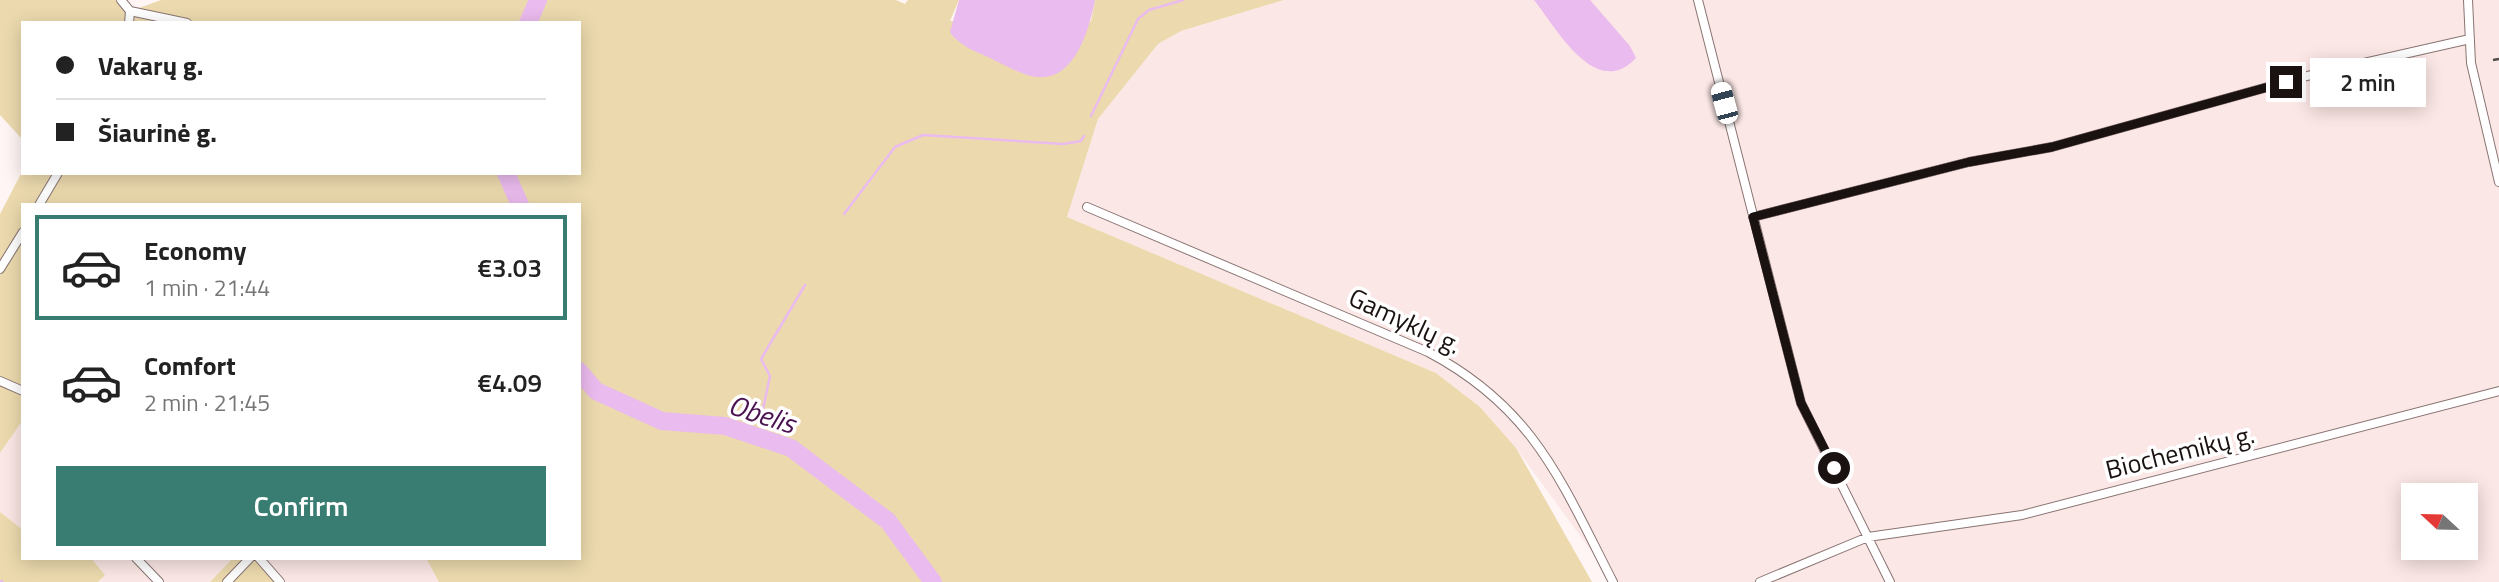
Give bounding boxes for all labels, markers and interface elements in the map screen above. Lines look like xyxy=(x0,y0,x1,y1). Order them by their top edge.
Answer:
text: Vakarų g. xyxy=(98,46,203,85)
callout: 2 min xyxy=(2310,57,2426,106)
text: 2 min xyxy=(2340,65,2396,100)
route end xyxy=(2270,66,2302,98)
car xyxy=(1709,80,1740,126)
text: Šiaurinė g. xyxy=(98,113,217,152)
text: Economy xyxy=(144,231,246,270)
icon: car xyxy=(60,236,123,299)
text: €3.03 xyxy=(478,248,542,287)
text: 1 min · 21:44 xyxy=(144,270,270,305)
street label: Gamyklų g. xyxy=(1343,277,1468,364)
text: Comfort xyxy=(144,346,236,385)
icon: car xyxy=(60,351,123,414)
text: €4.09 xyxy=(478,363,542,402)
water label: Obelis xyxy=(723,383,803,445)
text: 2 min · 21:45 xyxy=(144,385,270,420)
street label: Biochemikų g. xyxy=(2101,414,2258,489)
route start xyxy=(1818,452,1850,484)
button: Confirm xyxy=(56,466,546,546)
north arrow xyxy=(2401,483,2478,560)
map controls xyxy=(2401,483,2478,560)

